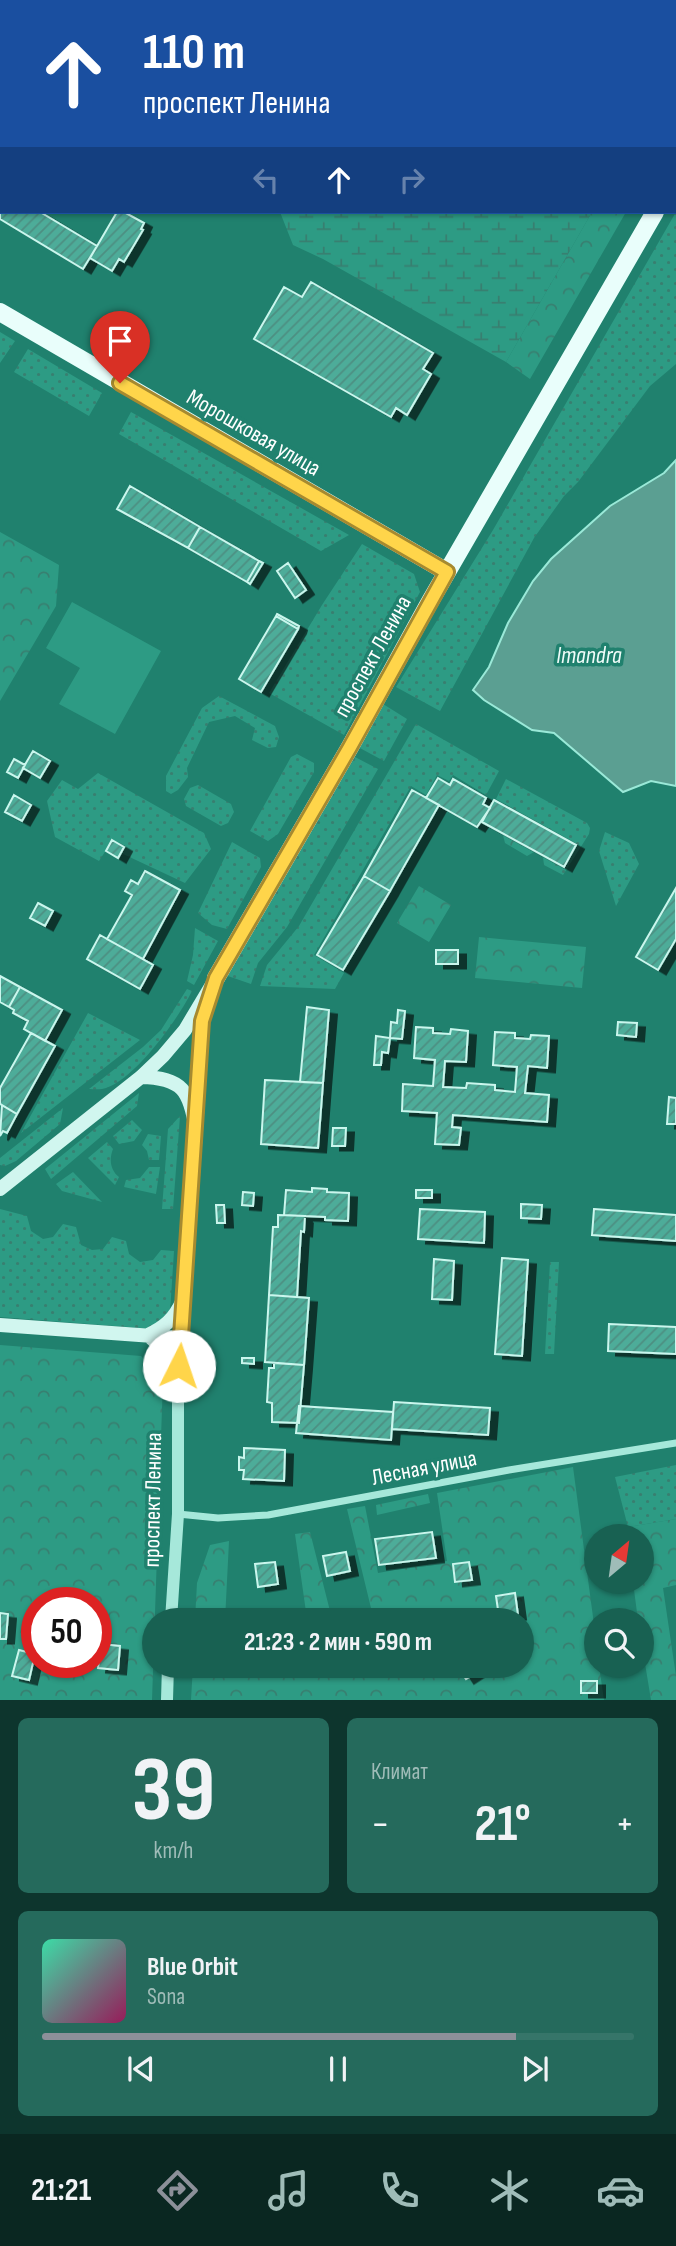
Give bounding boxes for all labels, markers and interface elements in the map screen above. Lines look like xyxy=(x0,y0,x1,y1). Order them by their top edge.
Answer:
text: 110 m xyxy=(143,24,245,83)
icon: ahead xyxy=(28,28,119,119)
text: проспект Ленина xyxy=(143,84,331,123)
icon: left xyxy=(247,161,285,199)
icon: ahead xyxy=(320,161,358,199)
icon: right xyxy=(393,161,431,199)
pin xyxy=(90,311,150,383)
icon: arrive xyxy=(101,322,139,360)
street label: Морошковая улица xyxy=(182,383,325,483)
street label: проспект Ленина xyxy=(328,591,418,722)
water label: Imandra xyxy=(556,641,622,670)
position arrow xyxy=(142,1329,216,1403)
street label: проспект Ленина xyxy=(138,1432,168,1568)
street label: Лесная улица xyxy=(369,1444,479,1492)
north arrow xyxy=(584,1524,654,1594)
map controls xyxy=(584,1524,654,1678)
speed limit sign: 50 xyxy=(21,1587,112,1678)
button: search xyxy=(584,1608,654,1678)
text: 21:23 · 2 мин · 590 m xyxy=(244,1627,432,1658)
text: 39 xyxy=(132,1737,215,1846)
text: Климат xyxy=(371,1758,428,1786)
text: 21° xyxy=(474,1793,531,1856)
text: − xyxy=(371,1802,390,1847)
text: + xyxy=(615,1802,634,1847)
text: km/h xyxy=(154,1837,193,1865)
text: Blue Orbit xyxy=(147,1952,238,1983)
text: Sona xyxy=(147,1983,185,2011)
icon: previous xyxy=(122,2050,160,2088)
icon: pause xyxy=(319,2050,357,2088)
icon: next xyxy=(516,2050,554,2088)
icon: directions xyxy=(153,2166,202,2215)
icon: music xyxy=(264,2166,313,2215)
icon: phone xyxy=(375,2166,424,2215)
icon: climate xyxy=(485,2166,534,2215)
icon: car xyxy=(596,2166,645,2215)
text: 21:21 xyxy=(31,2171,91,2210)

